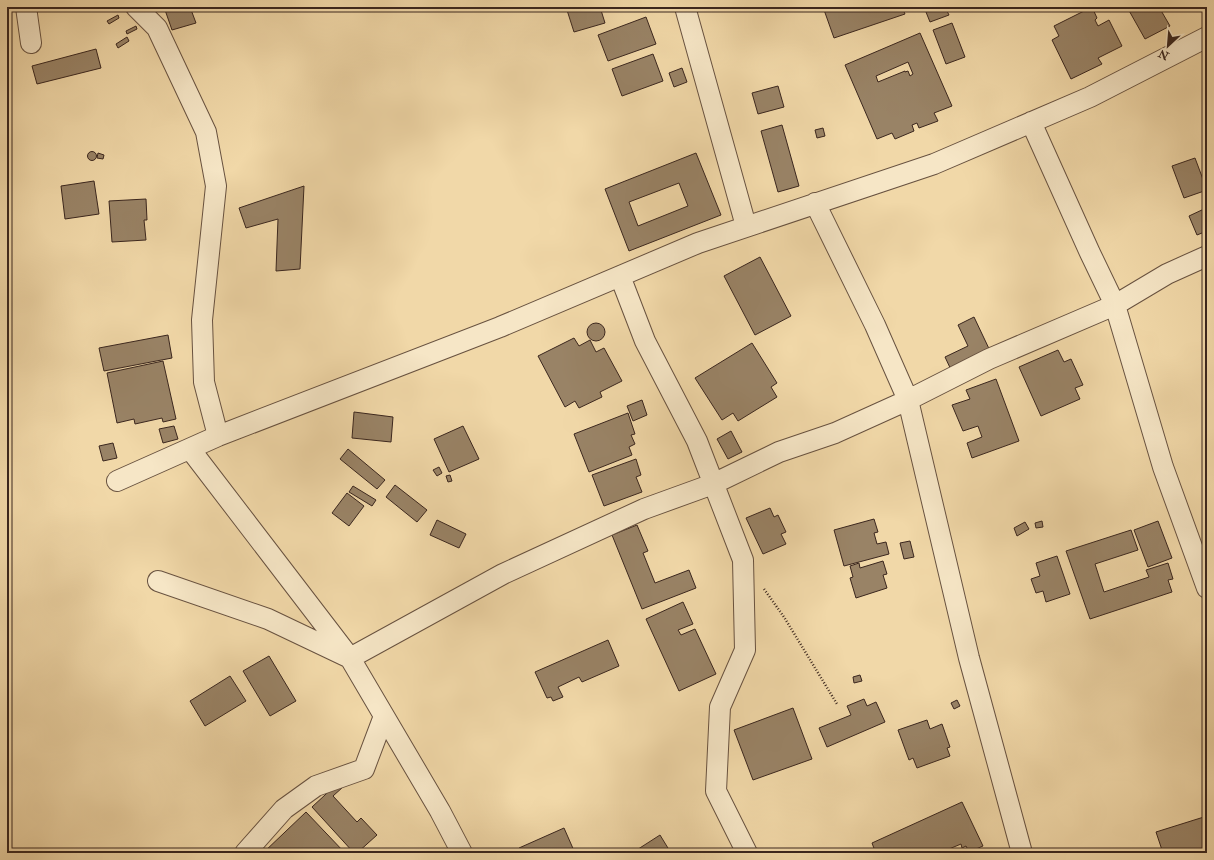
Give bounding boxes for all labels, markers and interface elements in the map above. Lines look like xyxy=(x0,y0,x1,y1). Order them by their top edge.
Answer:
north arrow xyxy=(1148,26,1188,66)
text: N xyxy=(1156,46,1172,63)

